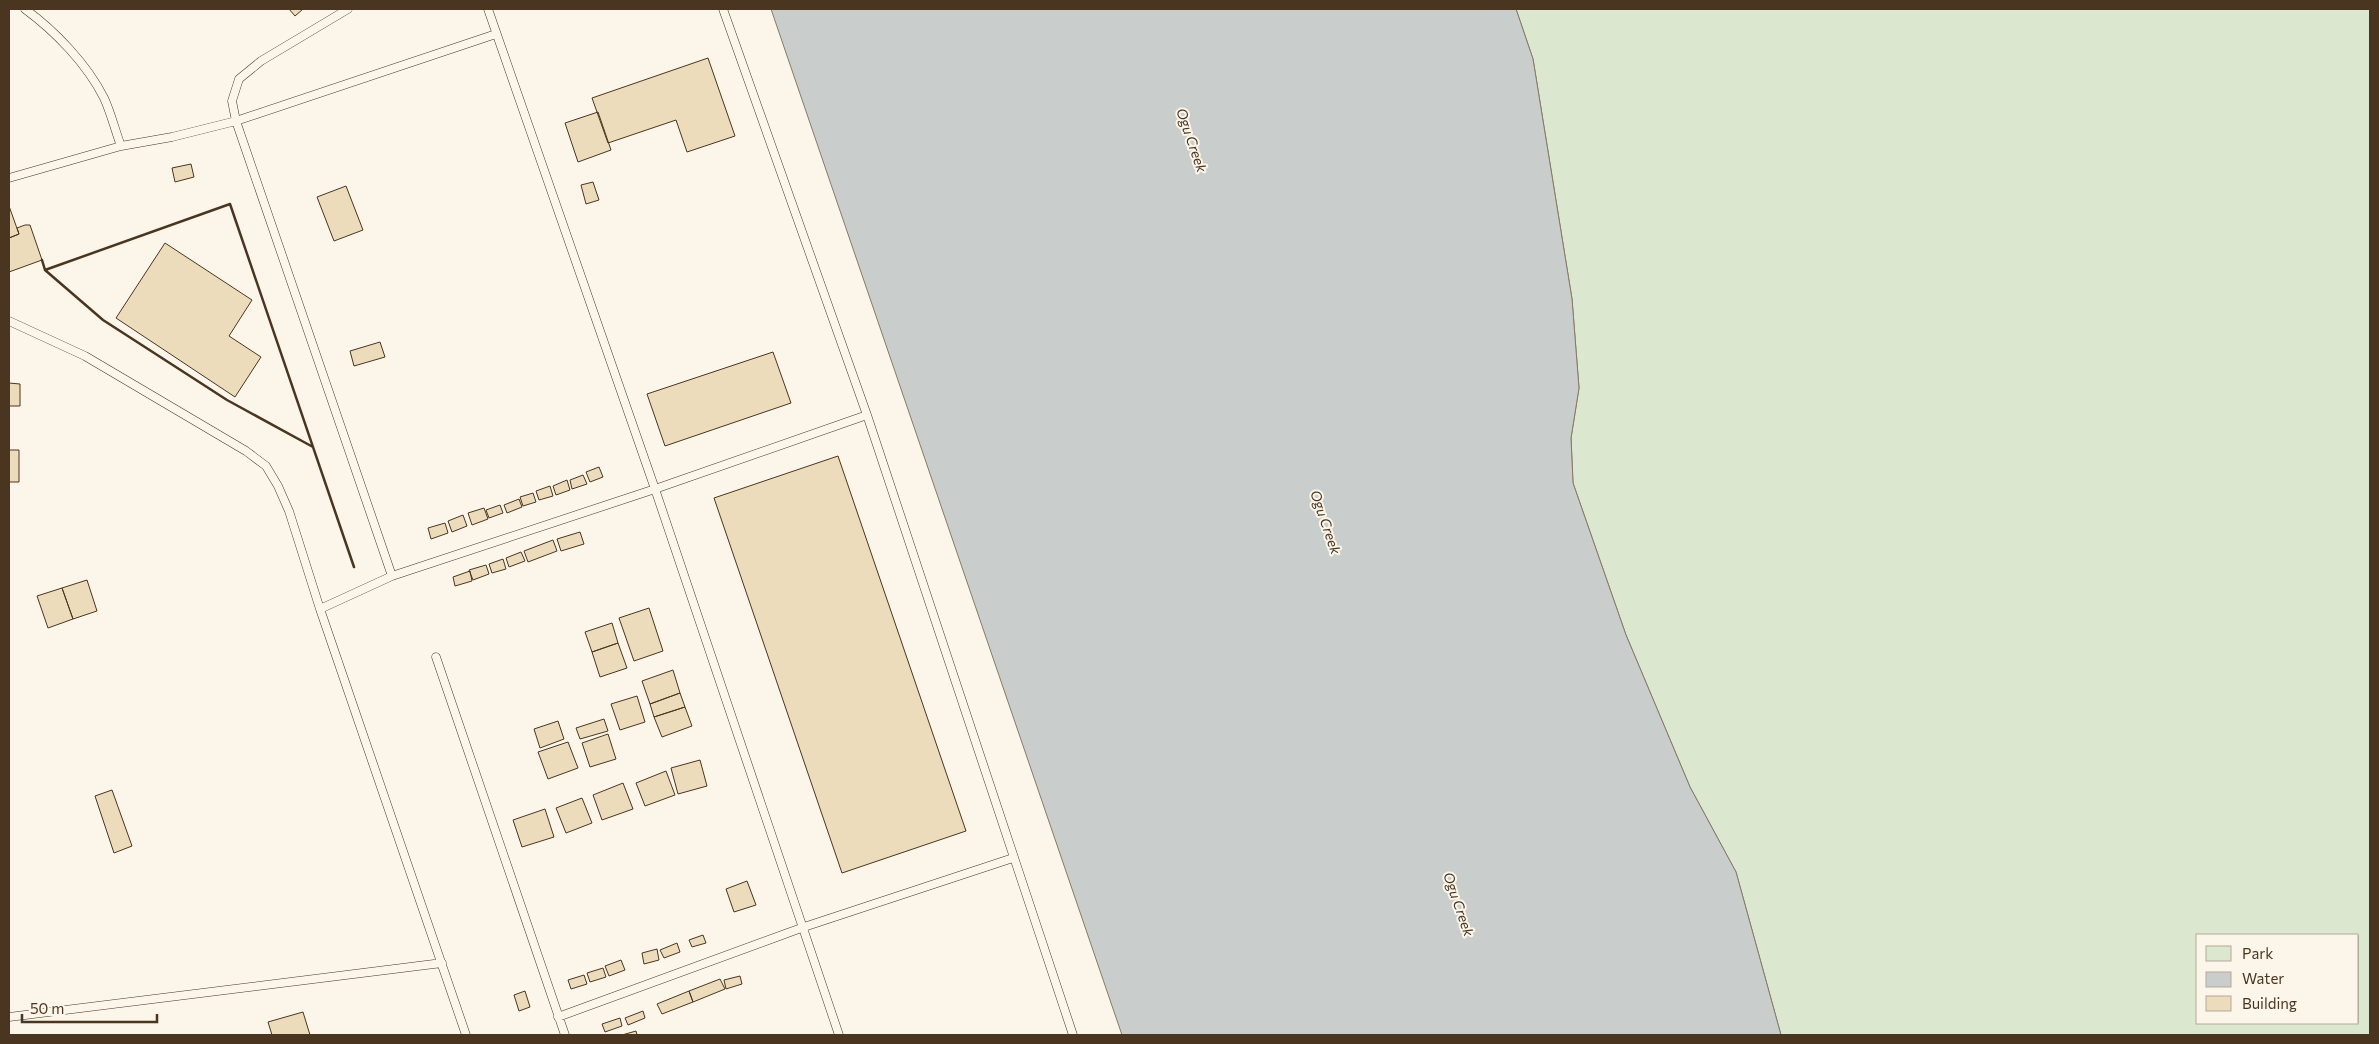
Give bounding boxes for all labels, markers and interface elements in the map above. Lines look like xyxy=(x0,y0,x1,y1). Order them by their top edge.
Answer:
water label: Ogu Creek xyxy=(1173,106,1211,175)
water label: Ogu Creek xyxy=(1307,488,1345,557)
water label: Ogu Creek xyxy=(1440,870,1478,939)
legend xyxy=(2196,934,2359,1024)
text: Park xyxy=(2242,944,2273,962)
text: Water xyxy=(2242,969,2284,987)
scale bar xyxy=(22,992,158,1024)
text: Building xyxy=(2242,994,2297,1012)
text: 50 m xyxy=(30,999,64,1017)

